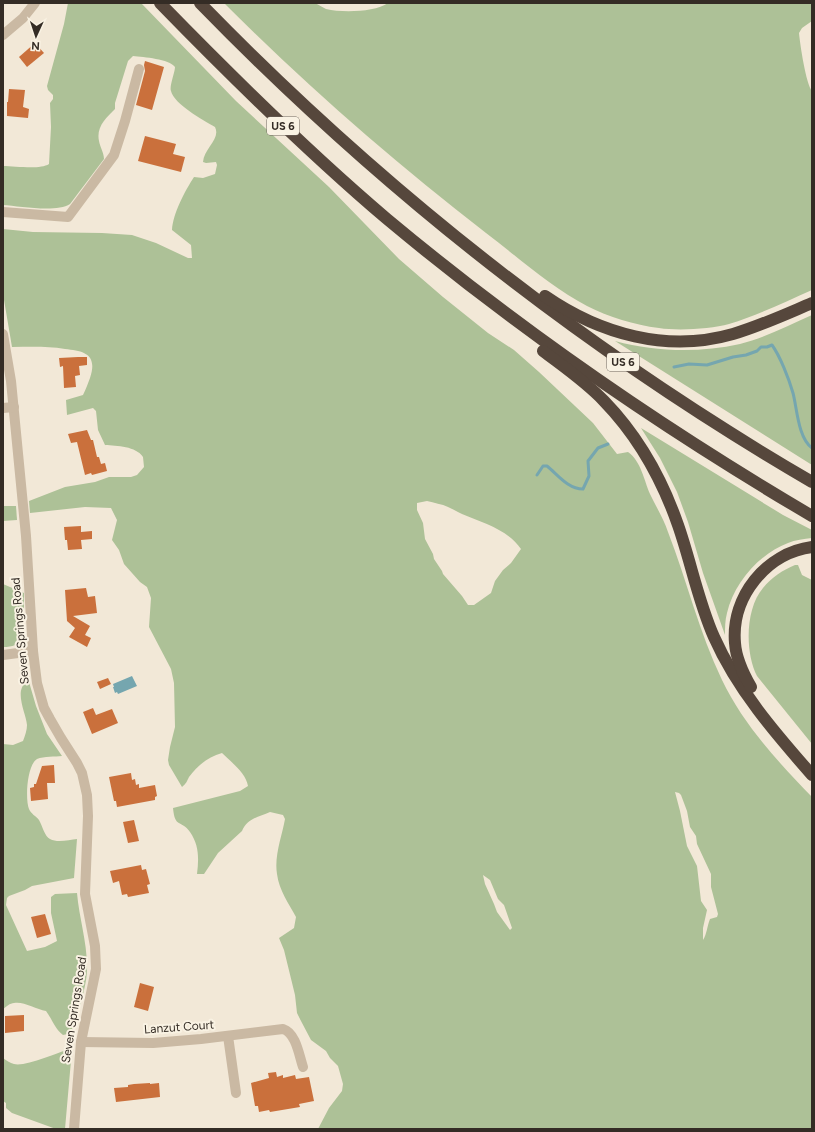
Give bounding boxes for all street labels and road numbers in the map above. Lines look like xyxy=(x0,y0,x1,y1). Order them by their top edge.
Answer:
road number: US 6 xyxy=(267,117,299,135)
road number: US 6 xyxy=(607,353,639,371)
street label: Seven Springs Road xyxy=(8,577,32,685)
street label: Seven Springs Road xyxy=(59,956,89,1064)
street label: Lanzut Court xyxy=(144,1018,215,1036)

